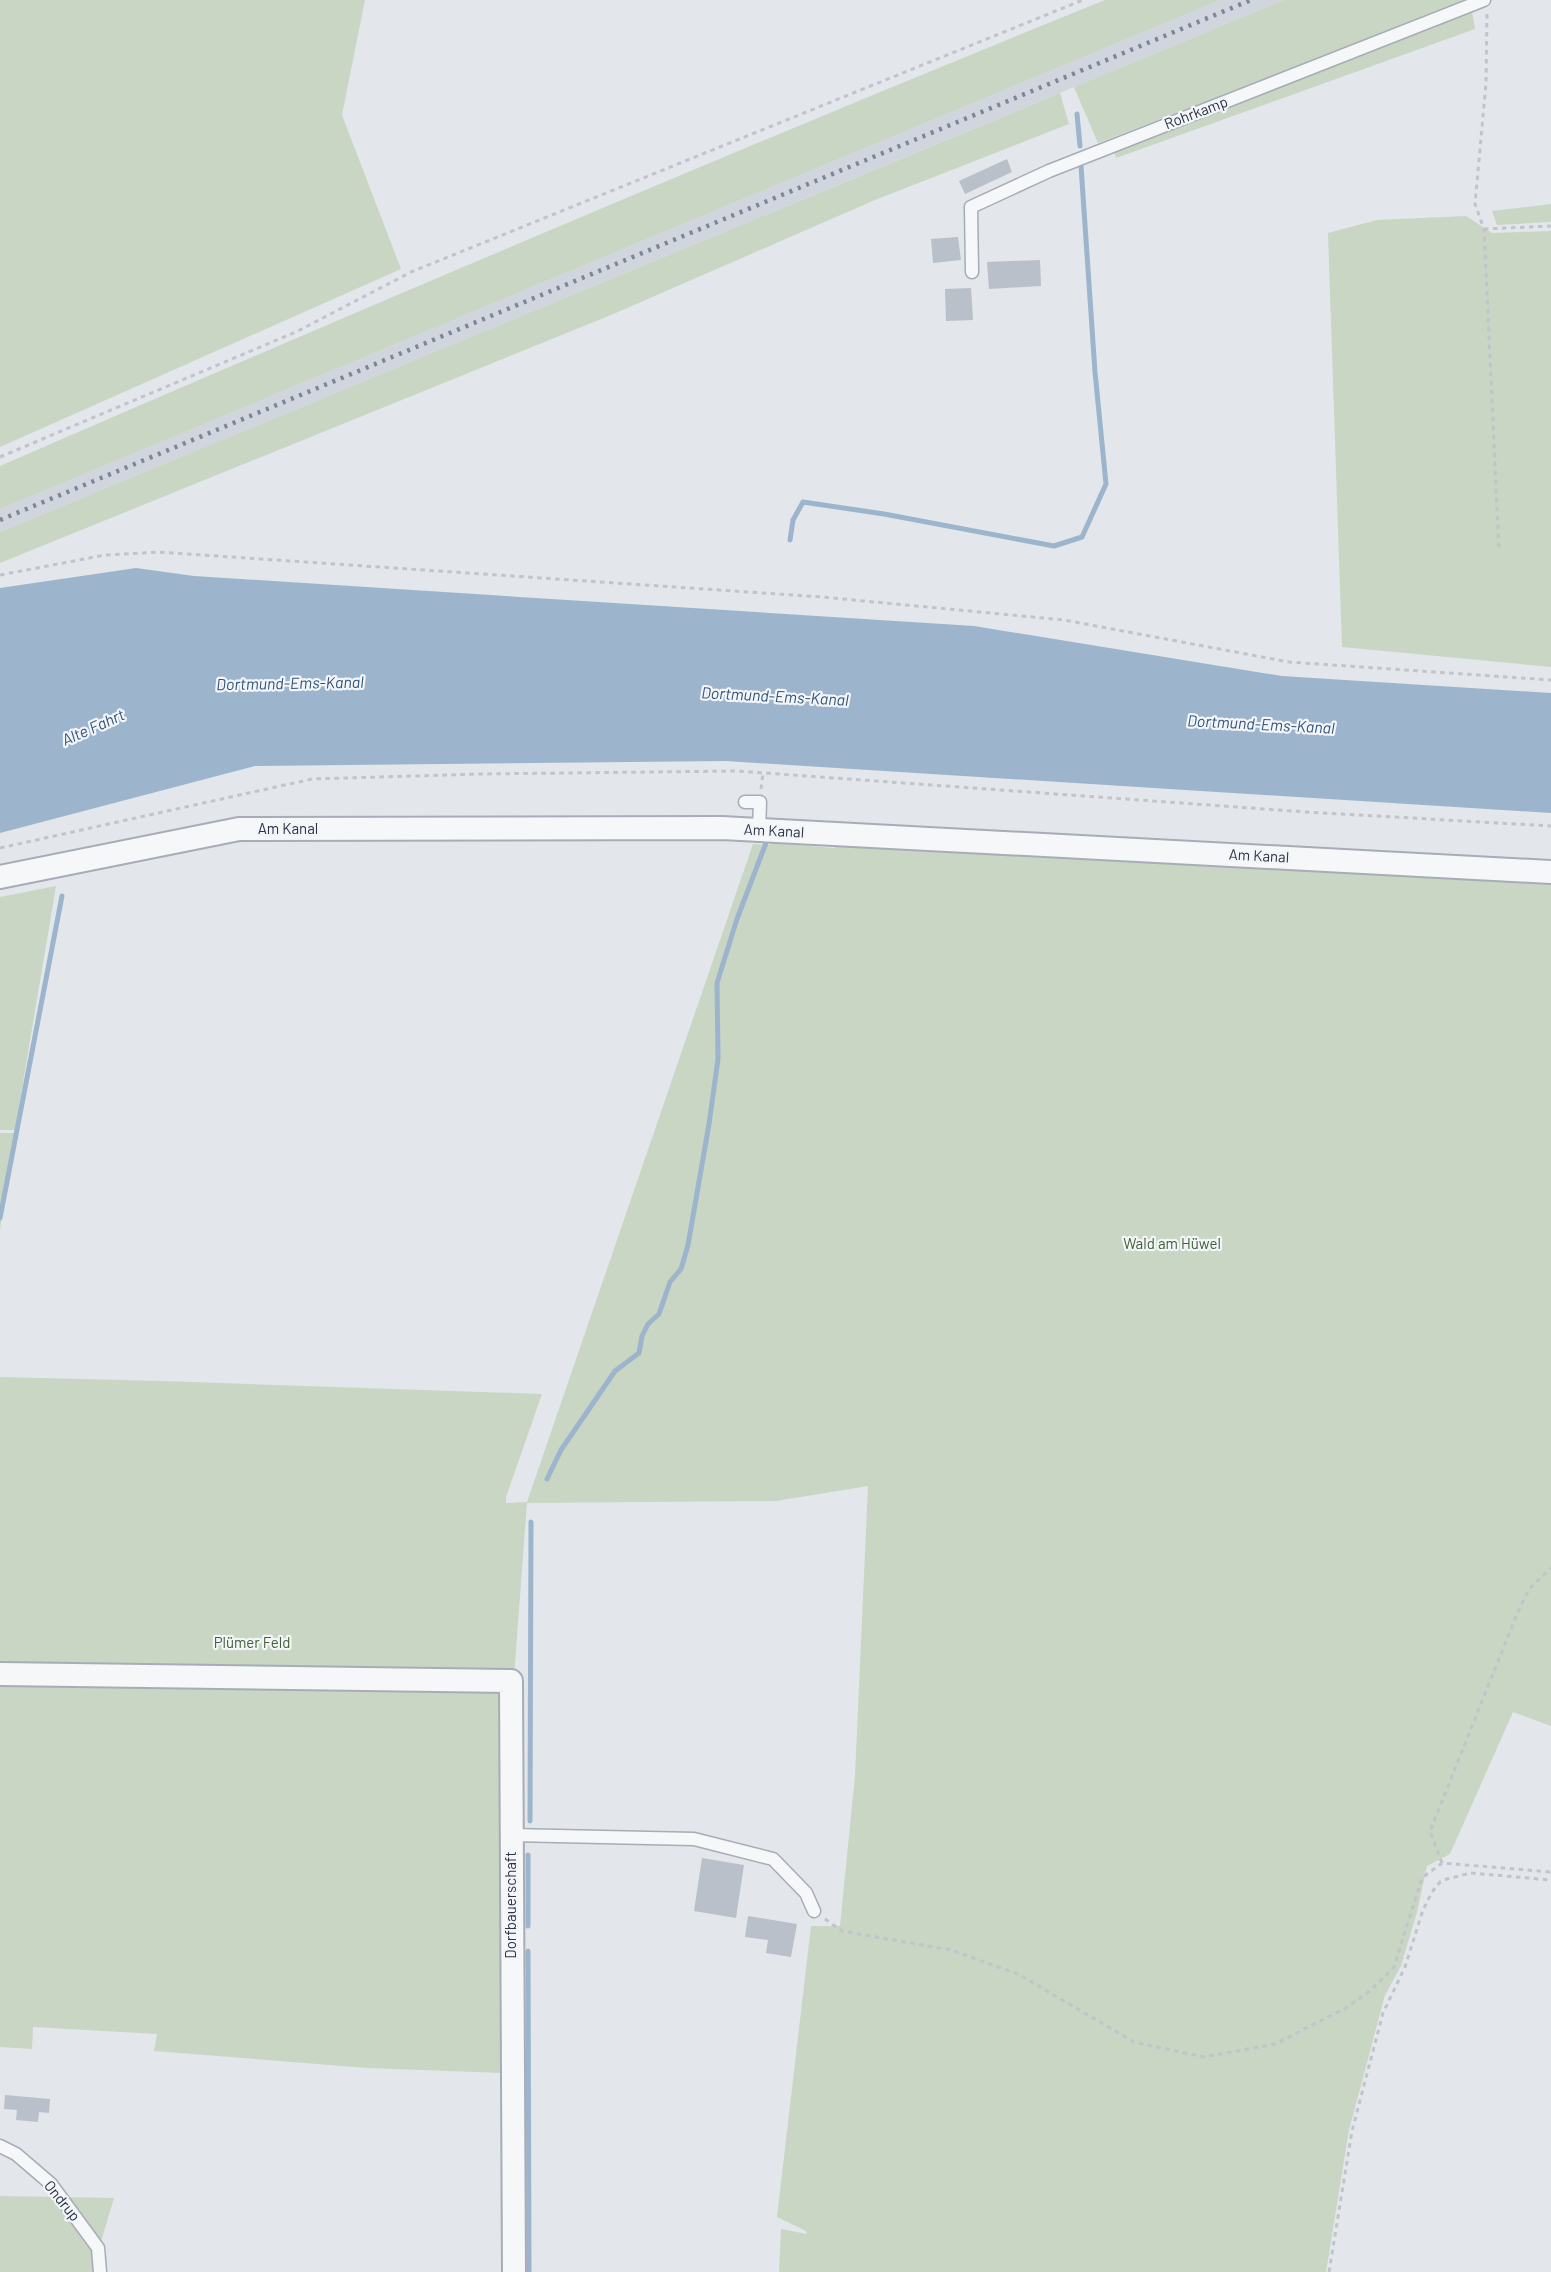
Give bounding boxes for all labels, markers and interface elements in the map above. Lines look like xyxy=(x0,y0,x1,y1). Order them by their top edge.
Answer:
street label: Rohrkamp xyxy=(1161,92,1230,132)
water label: Dortmund-Ems-Kanal xyxy=(216,672,364,693)
water label: Dortmund-Ems-Kanal xyxy=(701,682,850,709)
water label: Alte Fahrt xyxy=(58,704,127,749)
water label: Dortmund-Ems-Kanal xyxy=(1187,710,1336,737)
street label: Am Kanal xyxy=(258,819,318,837)
street label: Am Kanal xyxy=(743,819,805,841)
street label: Am Kanal xyxy=(1228,844,1290,866)
park label: Wald am Hüwel xyxy=(1123,1234,1221,1252)
park label: Plümer Feld xyxy=(214,1633,290,1651)
street label: Dorfbauerschaft xyxy=(501,1851,519,1959)
street label: Ondrup xyxy=(41,2176,85,2224)

